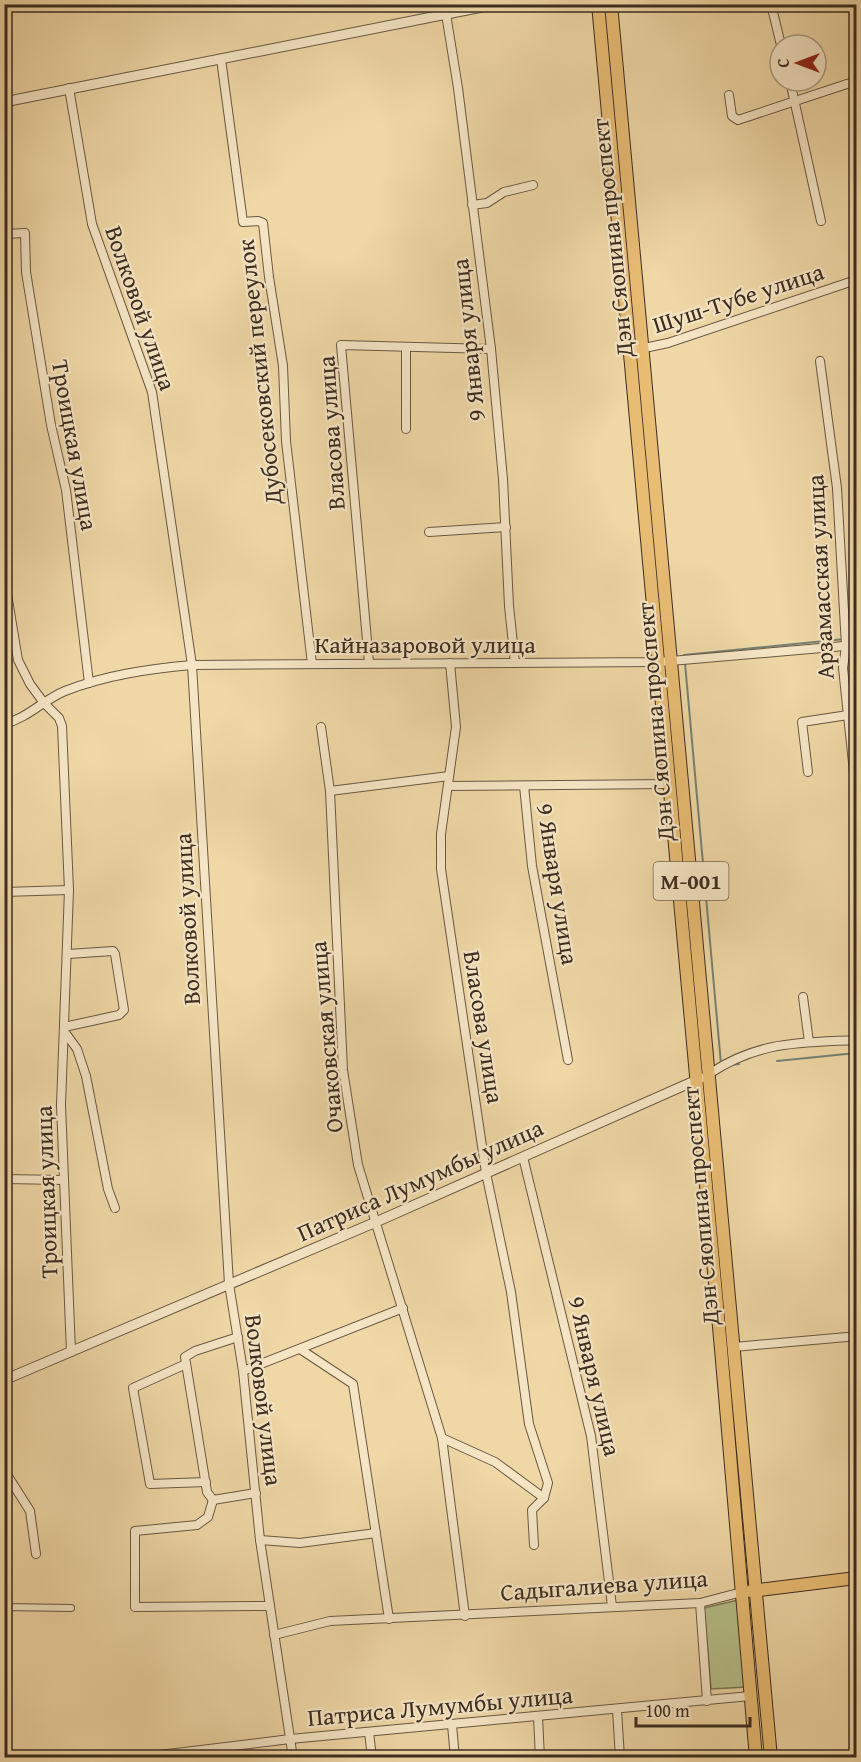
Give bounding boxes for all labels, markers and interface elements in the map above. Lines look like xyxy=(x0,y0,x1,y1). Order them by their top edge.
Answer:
north arrow xyxy=(768,33,828,93)
text: С xyxy=(771,58,795,68)
street label: Дэн Сяопина проспект xyxy=(582,116,642,360)
street label: Волковой улица xyxy=(96,221,186,396)
street label: Дубосековский переулок xyxy=(228,237,290,507)
street label: Шуш-Тубе улица xyxy=(648,254,829,342)
street label: 9 Января улица xyxy=(442,256,494,423)
street label: Власова улица xyxy=(308,354,354,511)
street label: Троицкая улица xyxy=(43,357,107,534)
street label: Арзамасская улица xyxy=(797,473,843,680)
street label: Дэн Сяопина проспект xyxy=(627,601,683,844)
street label: Кайназаровой улица xyxy=(314,627,536,662)
street label: 9 Января улица xyxy=(528,801,588,968)
street label: Волковой улица xyxy=(165,832,209,1006)
road number: M-001 xyxy=(654,862,728,900)
street label: Очаковская улица xyxy=(300,939,352,1134)
street label: Власова улица xyxy=(455,948,513,1107)
street label: Дэн Сяопина проспект xyxy=(672,1085,728,1328)
street label: Троицкая улица xyxy=(25,1104,67,1279)
street label: Патриса Лумумбы улица xyxy=(291,1110,549,1250)
street label: 9 Января улица xyxy=(560,1293,631,1460)
street label: Волковой улица xyxy=(236,1312,292,1488)
street label: Садыгалиева улица xyxy=(499,1560,709,1610)
street label: Патриса Лумумбы улица xyxy=(306,1677,575,1735)
scale bar xyxy=(636,1690,750,1728)
text: 100 m xyxy=(645,1697,690,1724)

